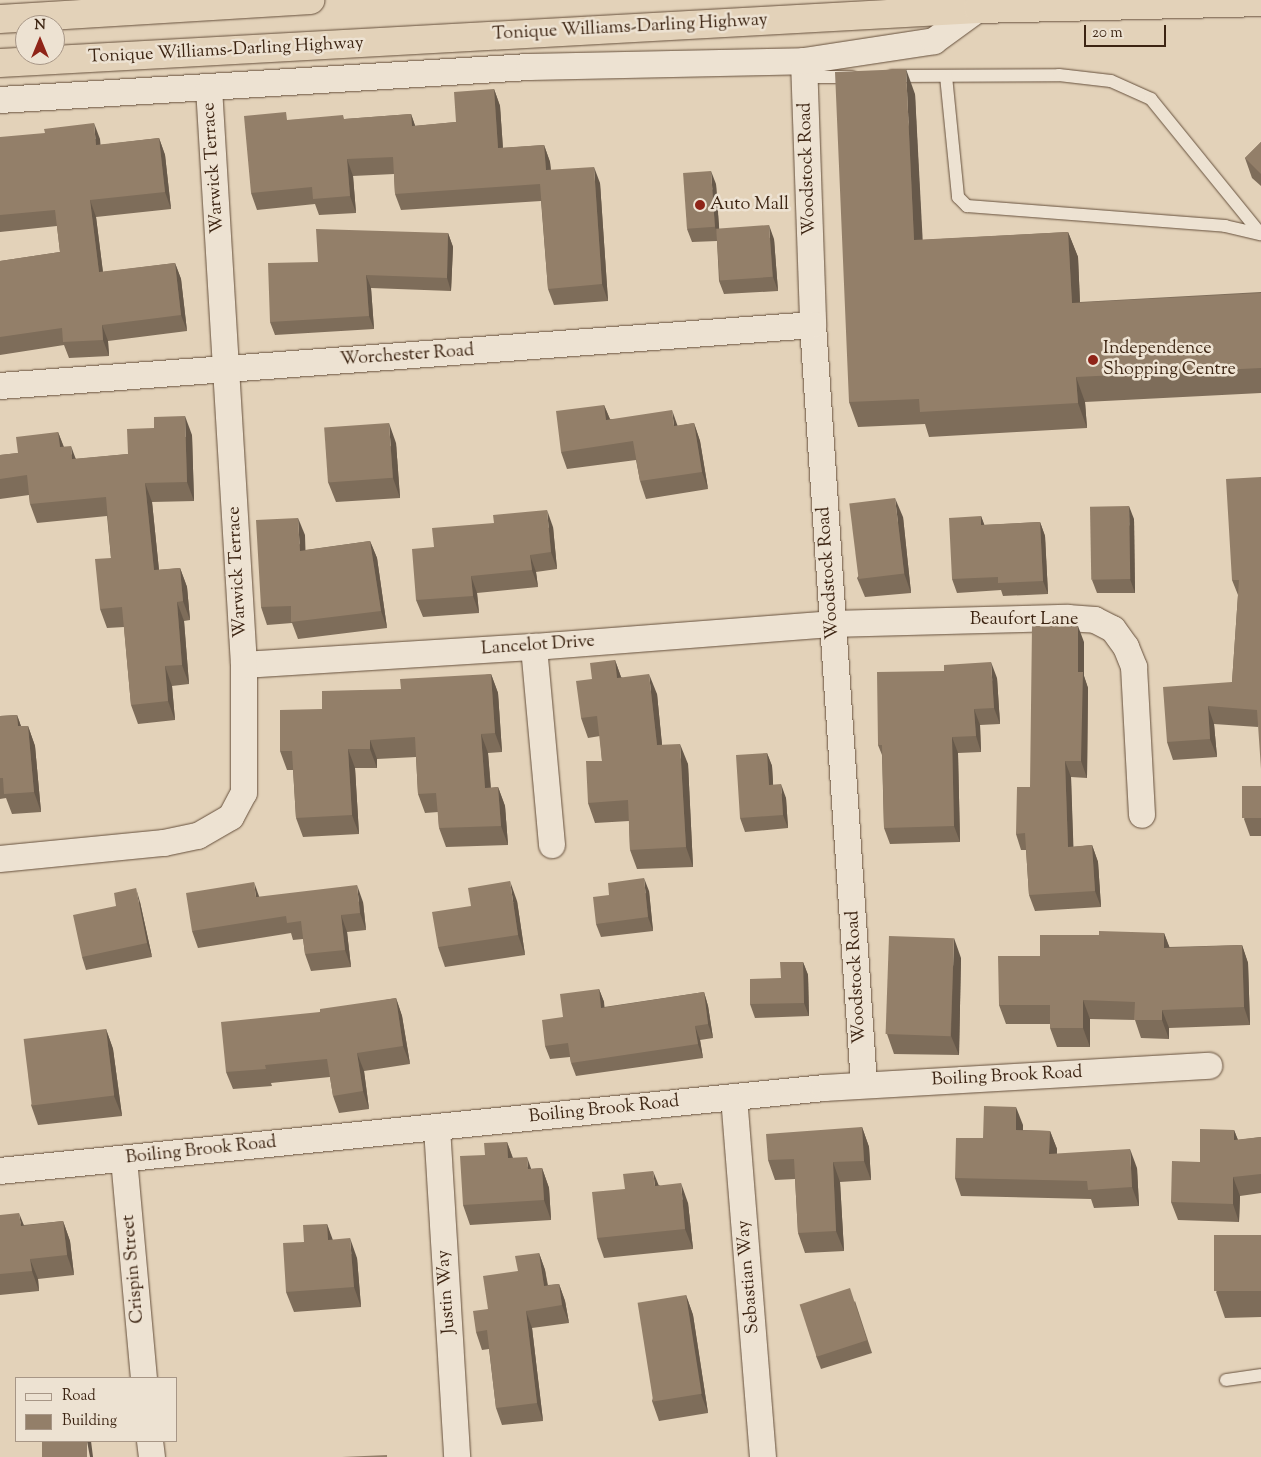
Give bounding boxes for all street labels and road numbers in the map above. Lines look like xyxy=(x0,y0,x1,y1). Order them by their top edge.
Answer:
street label: Tonique Williams-Darling Highway xyxy=(492,10,768,46)
street label: Tonique Williams-Darling Highway xyxy=(88,33,364,69)
street label: Warwick Terrace xyxy=(199,102,229,234)
street label: Woodstock Road xyxy=(795,102,821,236)
street label: Worchester Road xyxy=(339,341,475,371)
street label: Warwick Terrace xyxy=(224,506,252,638)
street label: Woodstock Road xyxy=(814,506,844,640)
street label: Beaufort Lane xyxy=(970,609,1078,631)
street label: Lancelot Drive xyxy=(480,631,596,661)
street label: Woodstock Road xyxy=(843,910,871,1044)
street label: Boiling Brook Road xyxy=(931,1062,1083,1092)
street label: Boiling Brook Road xyxy=(528,1091,680,1129)
street label: Boiling Brook Road xyxy=(125,1132,277,1170)
street label: Crispin Street xyxy=(118,1214,150,1324)
street label: Sebastian Way xyxy=(733,1219,765,1335)
street label: Justin Way xyxy=(433,1249,461,1335)

